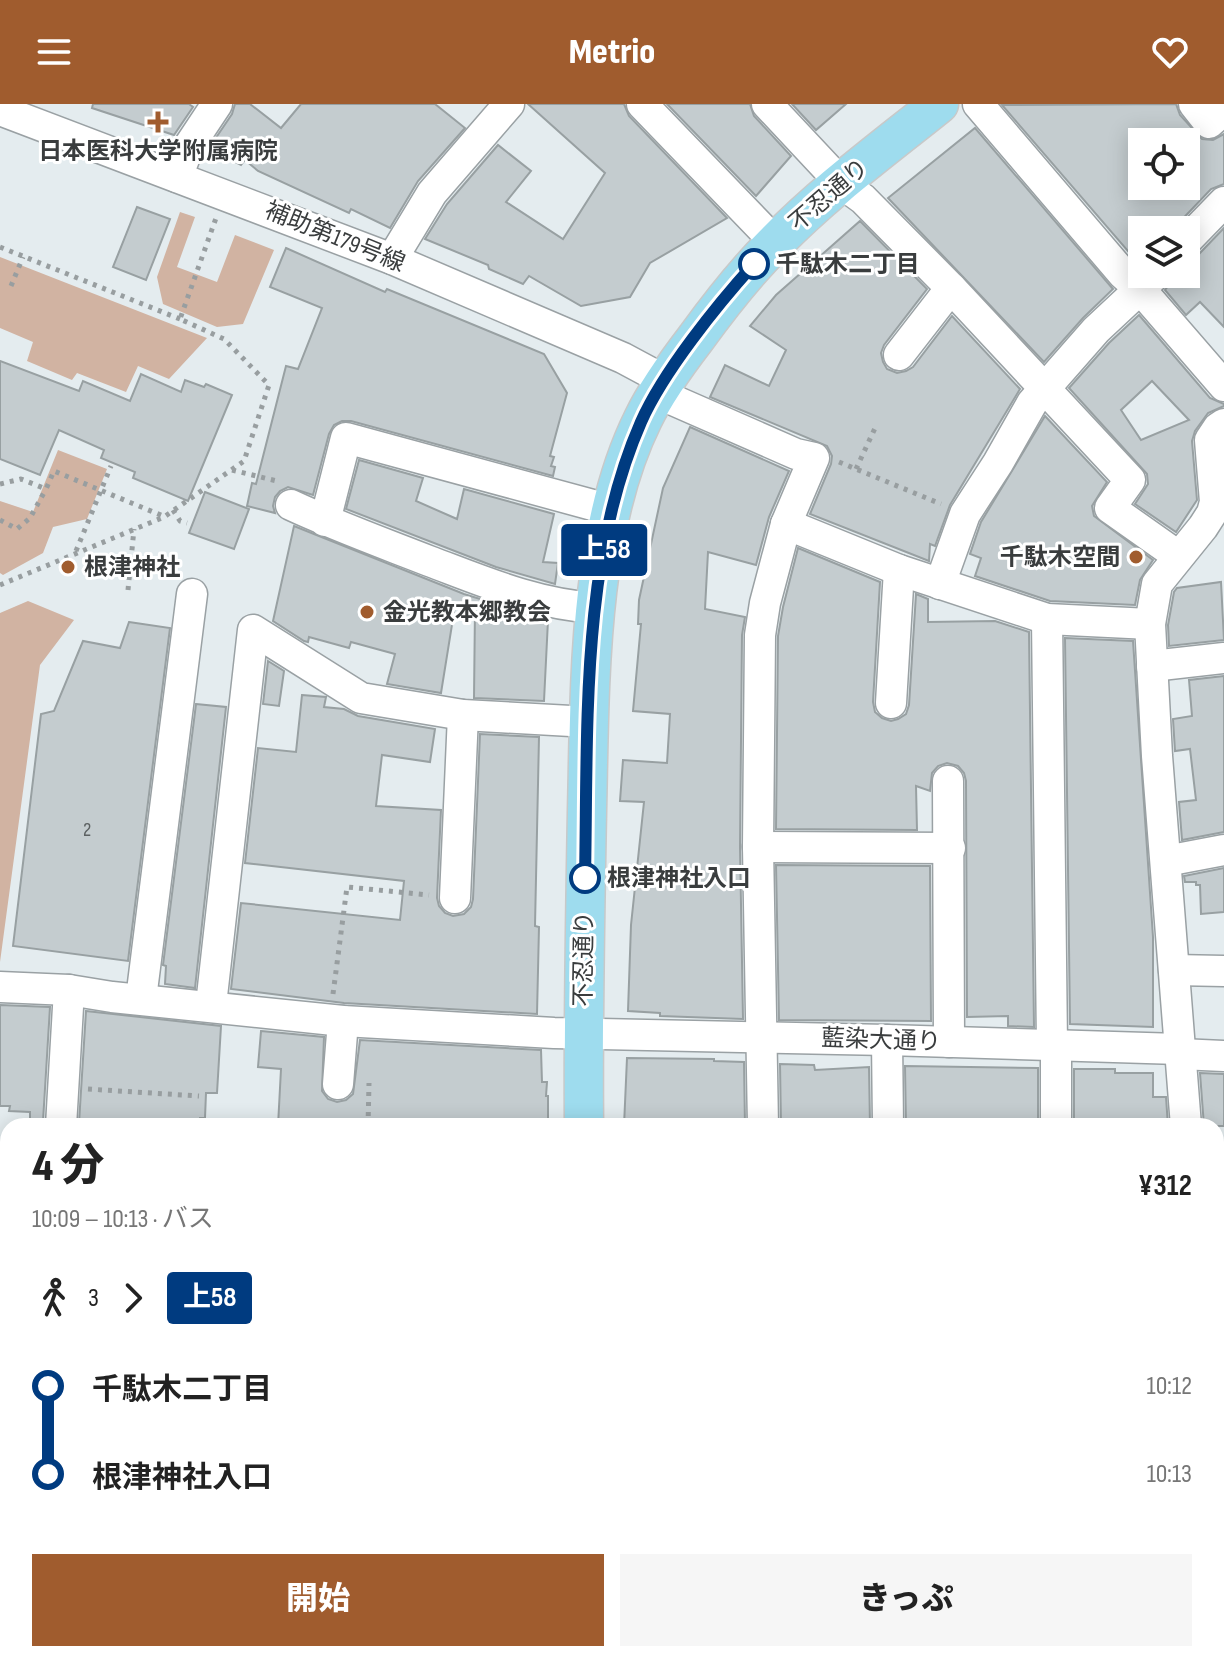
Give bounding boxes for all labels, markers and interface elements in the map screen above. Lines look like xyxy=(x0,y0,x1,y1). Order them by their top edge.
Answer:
icon: menu xyxy=(32,30,76,74)
icon: heart xyxy=(1148,30,1192,74)
text: Metrio xyxy=(569,31,655,74)
marker: 日本医科大学附属病院 xyxy=(147,111,169,133)
map controls xyxy=(1128,128,1200,288)
button: locate xyxy=(1128,128,1200,200)
place label: 日本医科大学附属病院 xyxy=(38,137,278,166)
street label: 不忍通り xyxy=(783,153,875,237)
street label: 補助第179号線 xyxy=(261,196,409,278)
button: layers xyxy=(1128,216,1200,288)
marker: 千駄木二丁目 xyxy=(739,249,769,279)
place label: 千駄木二丁目 xyxy=(776,250,920,279)
line badge: 上58 xyxy=(558,524,650,576)
text: 上58 xyxy=(577,533,631,566)
place label: 千駄木空間 xyxy=(1000,543,1120,572)
marker: 千駄木空間 xyxy=(1127,548,1145,566)
place label: 根津神社 xyxy=(84,553,180,582)
marker: 根津神社 xyxy=(59,558,77,576)
place label: 金光教本郷教会 xyxy=(383,598,551,627)
marker: 金光教本郷教会 xyxy=(358,603,376,621)
house number: 2 xyxy=(83,818,91,842)
marker: 根津神社入口 xyxy=(570,863,600,893)
place label: 根津神社入口 xyxy=(607,864,751,893)
street label: 不忍通り xyxy=(569,911,599,1007)
street label: 藍染大通り xyxy=(821,1023,941,1057)
text: 4 分 xyxy=(32,1140,104,1193)
text: ¥312 xyxy=(1138,1168,1192,1204)
text: 10:09 – 10:13 · バス xyxy=(32,1204,214,1235)
icon: walk xyxy=(32,1276,76,1320)
icon: forward xyxy=(111,1276,155,1320)
text: 上58 xyxy=(183,1281,236,1314)
text: 3 xyxy=(88,1283,99,1314)
text: 10:12 xyxy=(1147,1371,1192,1402)
text: 千駄木二丁目 xyxy=(92,1372,272,1408)
text: 10:13 xyxy=(1147,1459,1192,1490)
text: 根津神社入口 xyxy=(92,1460,272,1496)
button: 開始 xyxy=(32,1554,604,1646)
button: きっぷ xyxy=(620,1554,1192,1646)

